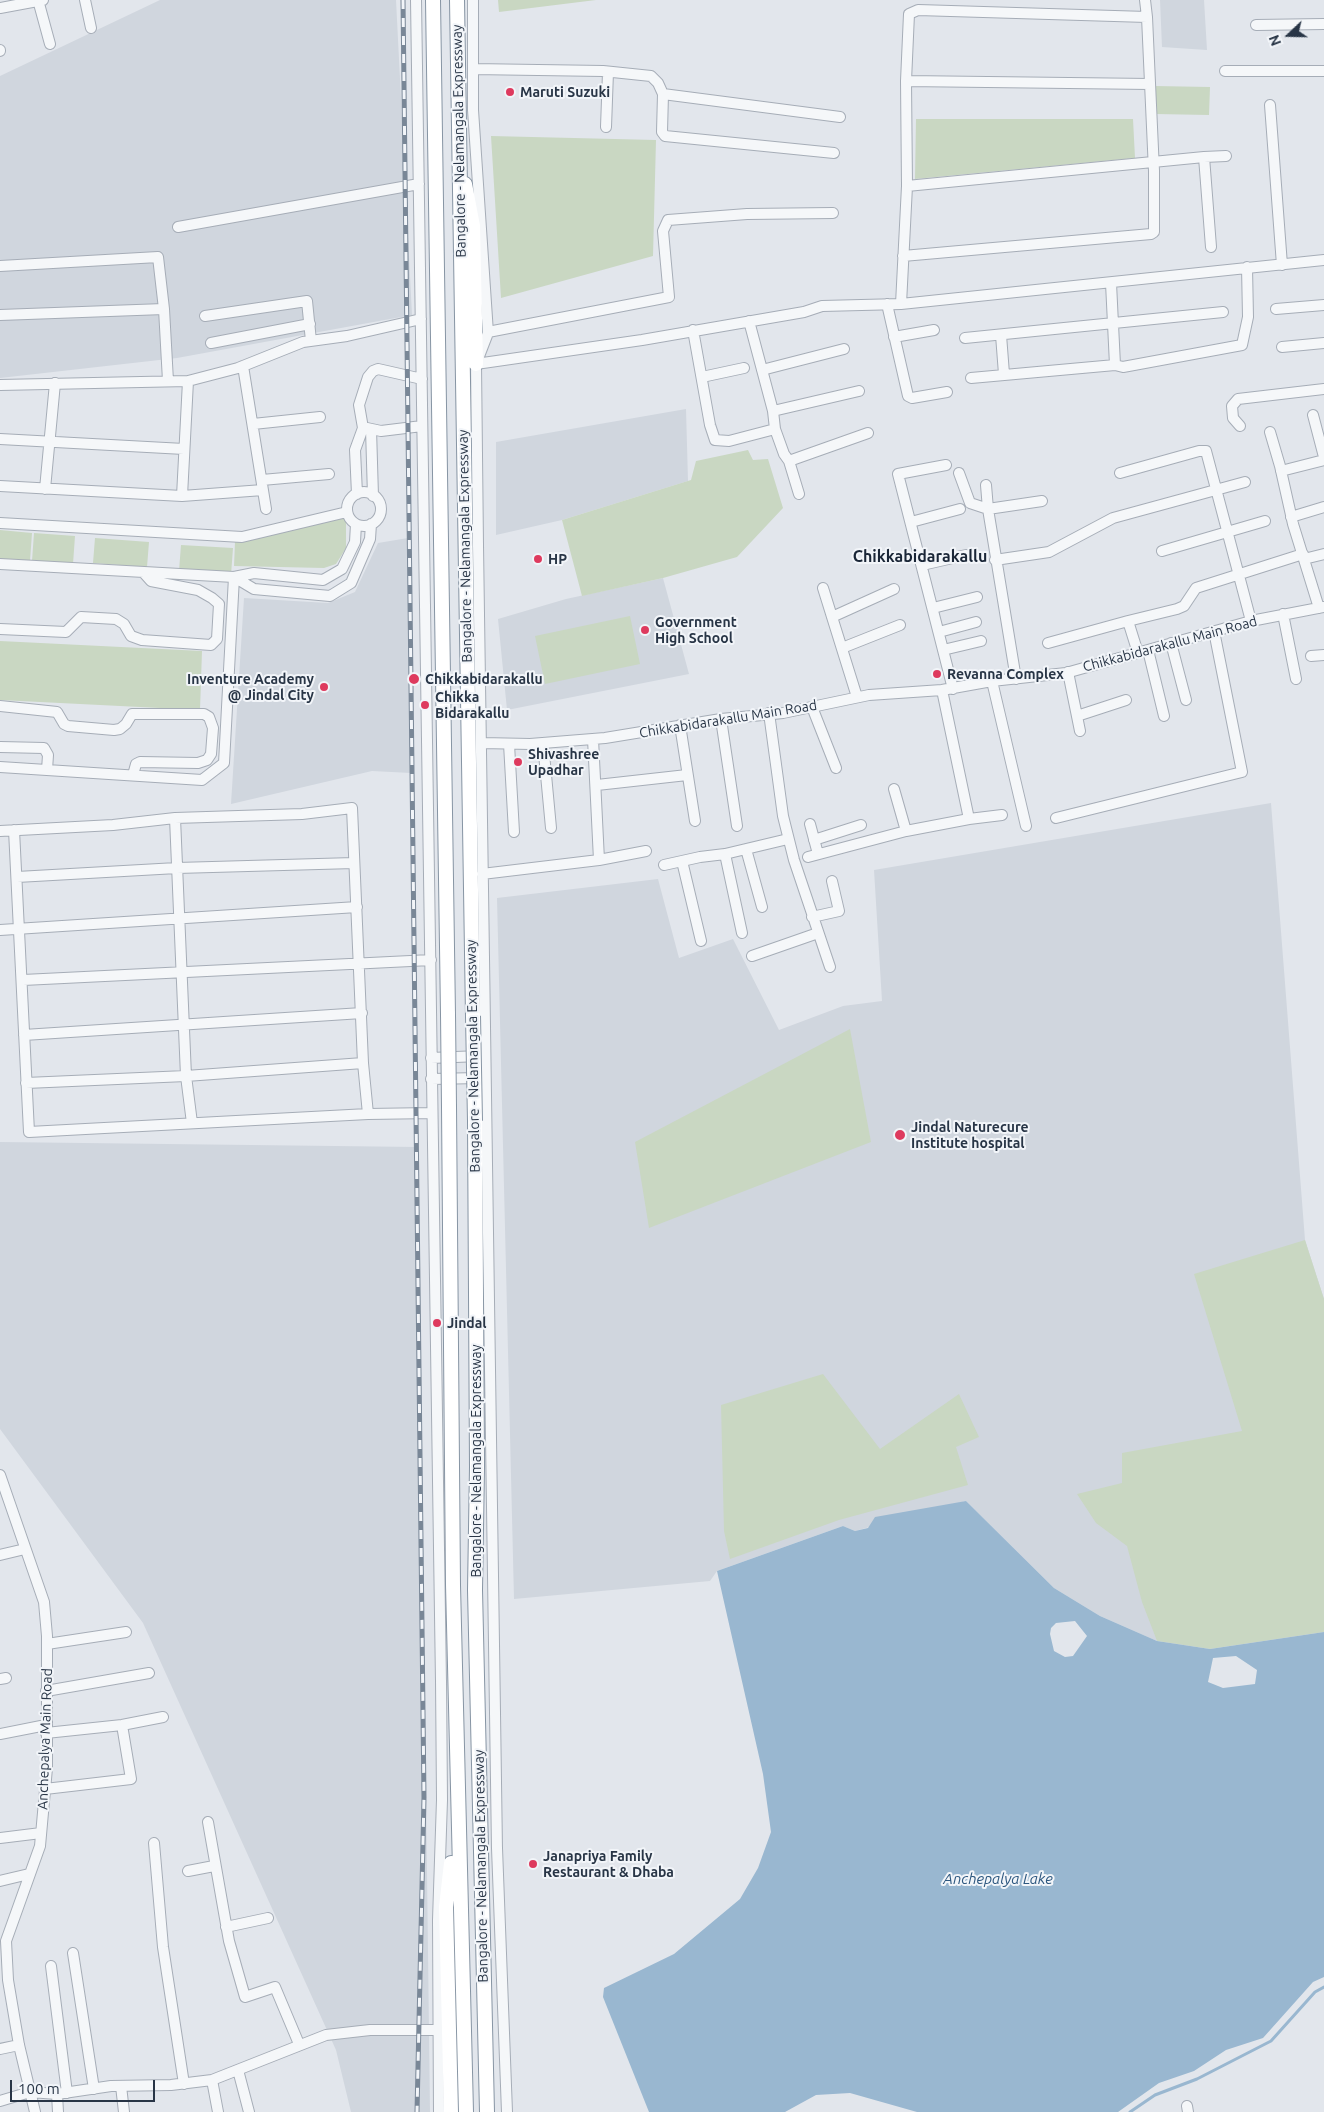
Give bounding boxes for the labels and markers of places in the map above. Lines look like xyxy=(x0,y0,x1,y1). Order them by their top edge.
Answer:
place label: Maruti Suzuki xyxy=(520,84,610,100)
marker: Maruti Suzuki xyxy=(504,86,516,98)
place label: HP xyxy=(548,551,567,567)
marker: HP xyxy=(532,553,544,565)
place label: Government High School xyxy=(655,614,737,646)
marker: Government High School xyxy=(639,624,651,636)
place label: Revanna Complex xyxy=(947,666,1064,682)
marker: Revanna Complex xyxy=(931,668,943,680)
place label: Inventure Academy @ Jindal City xyxy=(187,671,314,704)
place label: Chikkabidarakallu xyxy=(425,671,543,687)
marker: Chikkabidarakallu xyxy=(407,672,421,686)
marker: Inventure Academy @ Jindal City xyxy=(318,681,330,693)
place label: Chikka Bidarakallu xyxy=(435,689,509,722)
marker: Chikka Bidarakallu xyxy=(419,699,431,711)
place label: Shivashree Upadhar xyxy=(528,746,599,779)
marker: Shivashree Upadhar xyxy=(512,756,524,768)
place label: Jindal Naturecure Institute hospital xyxy=(911,1119,1029,1152)
marker: Jindal Naturecure Institute hospital xyxy=(893,1128,907,1142)
place label: Jindal xyxy=(447,1315,487,1331)
marker: Jindal xyxy=(431,1317,443,1329)
place label: Janapriya Family Restaurant & Dhaba xyxy=(543,1848,674,1880)
marker: Janapriya Family Restaurant & Dhaba xyxy=(527,1858,539,1870)

